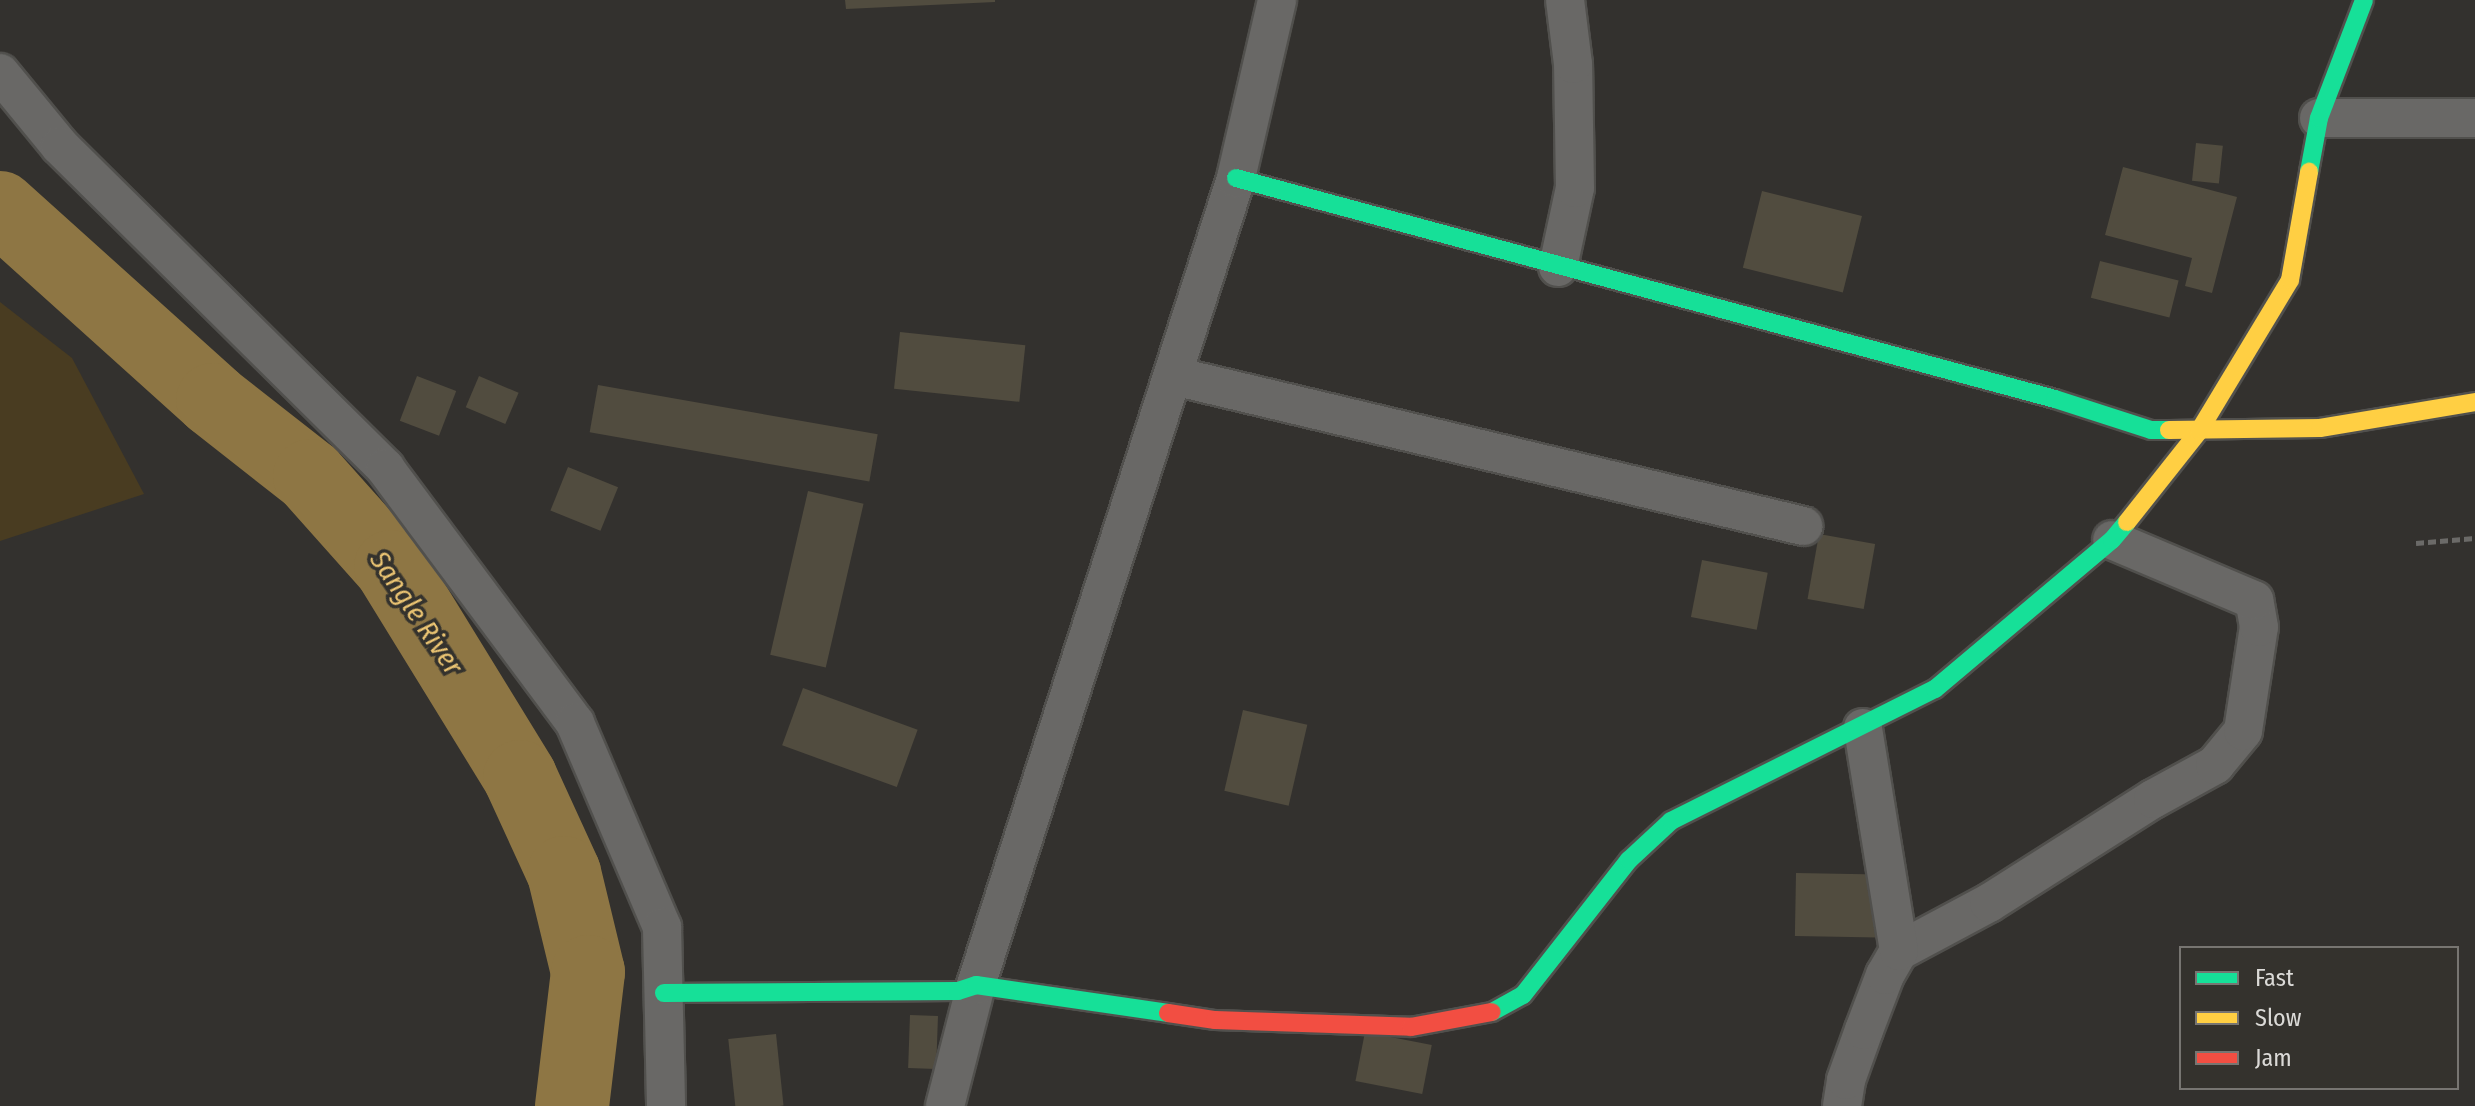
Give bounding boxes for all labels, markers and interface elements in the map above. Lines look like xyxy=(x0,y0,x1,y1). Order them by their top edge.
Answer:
water label: Sangle River xyxy=(362,545,470,681)
legend xyxy=(2179,946,2459,1090)
text: Fast xyxy=(2255,964,2294,992)
text: Slow xyxy=(2255,1004,2301,1032)
text: Jam xyxy=(2255,1044,2292,1072)

